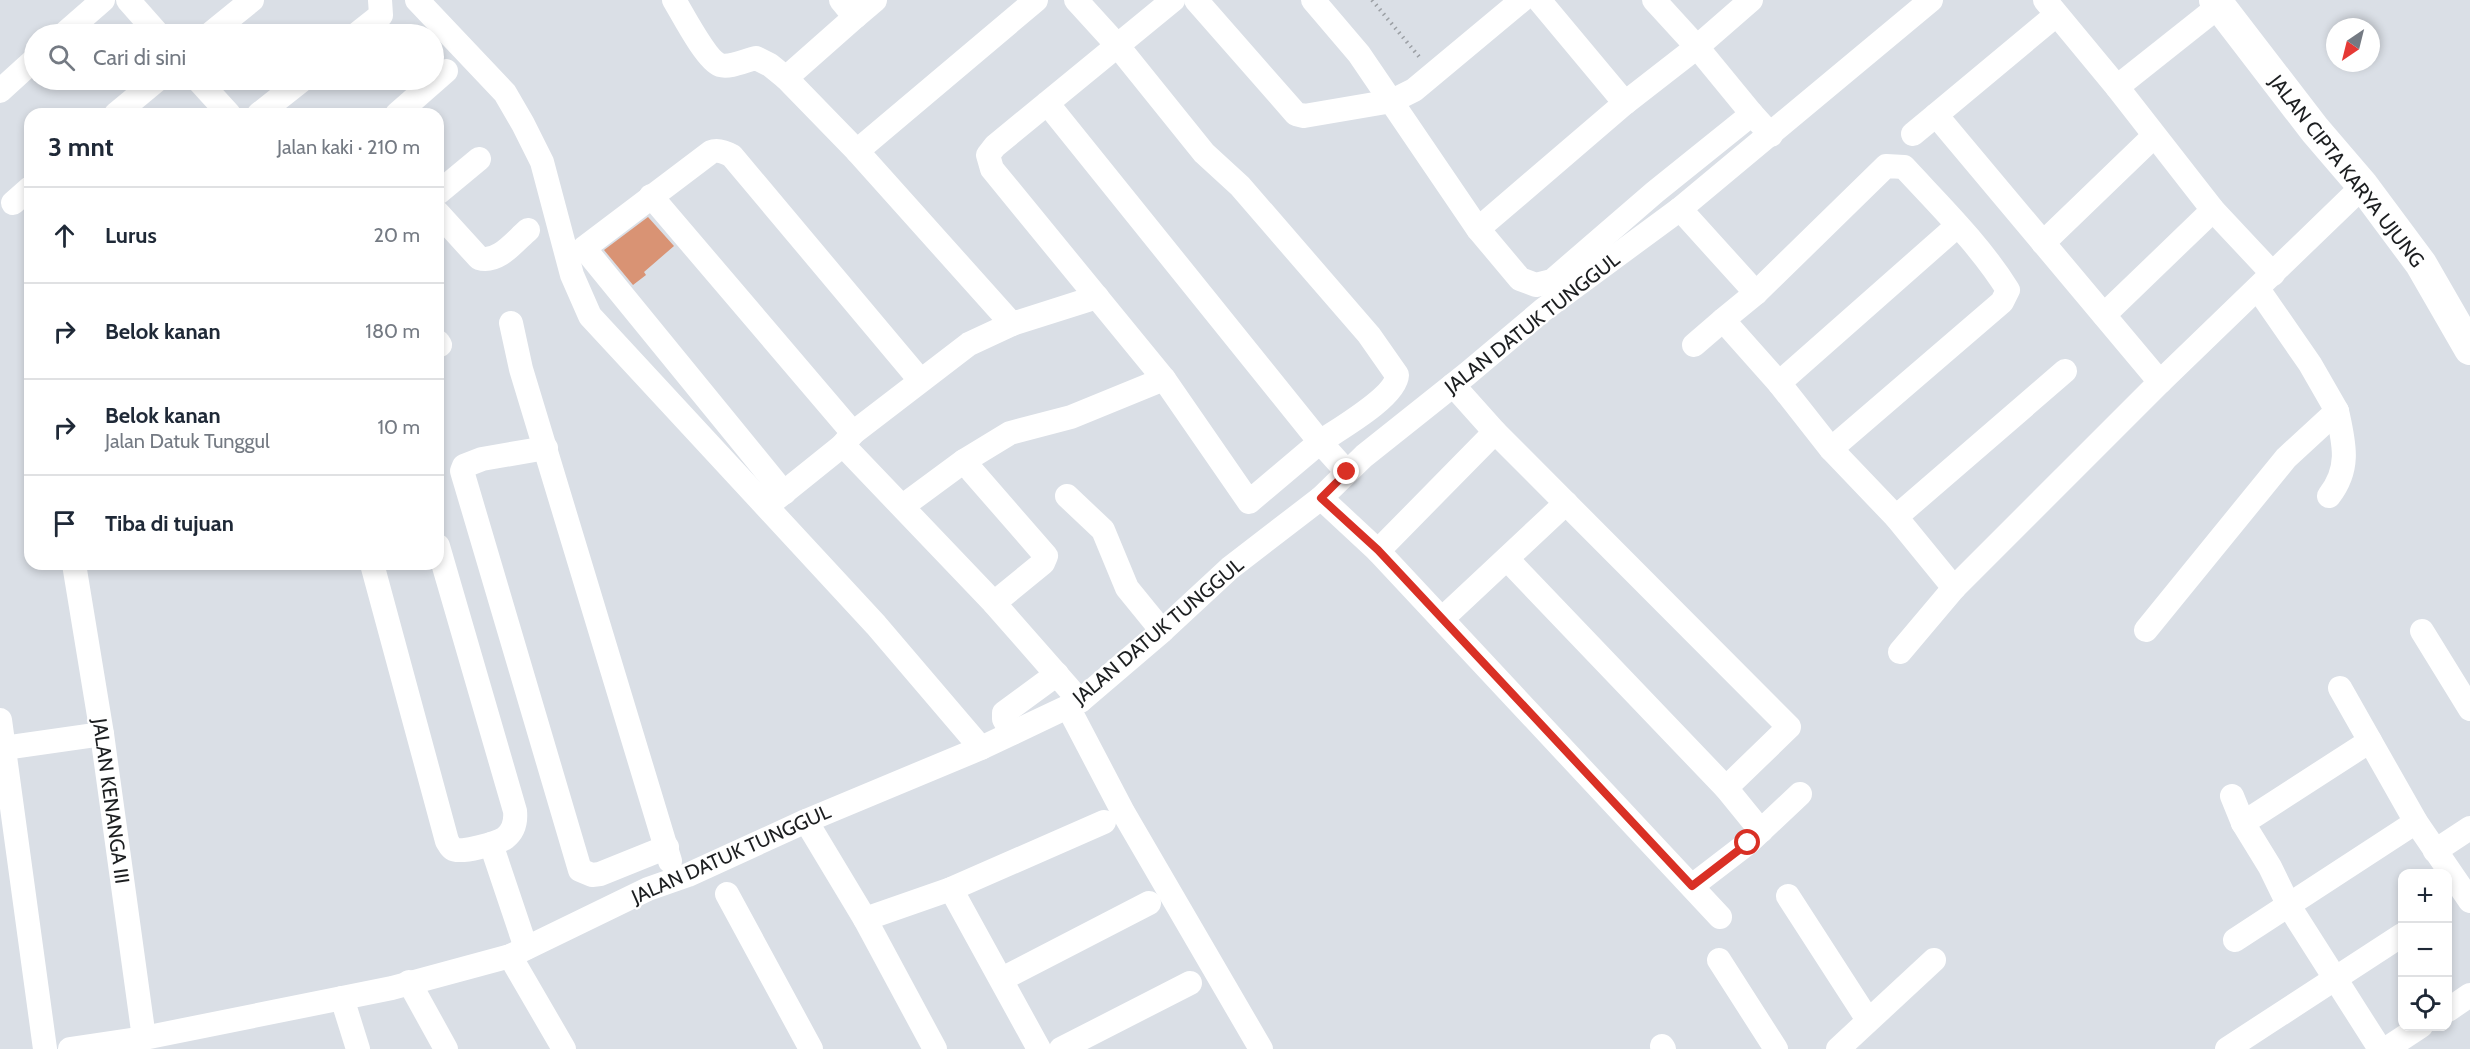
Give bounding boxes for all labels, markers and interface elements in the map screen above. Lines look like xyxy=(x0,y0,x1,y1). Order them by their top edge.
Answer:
north arrow xyxy=(2326,18,2380,72)
search box xyxy=(24,24,444,90)
icon: search xyxy=(45,41,78,74)
text: Cari di sini xyxy=(93,44,186,71)
street label: JALAN CIPTA KARYA UJUNG xyxy=(2264,69,2430,272)
text: 3 mnt xyxy=(48,131,114,163)
text: Jalan kaki · 210 m xyxy=(277,135,420,159)
icon: ahead xyxy=(48,219,81,252)
text: Lurus xyxy=(105,222,157,249)
text: 20 m xyxy=(374,223,420,247)
street label: JALAN DATUK TUNGGUL xyxy=(1439,247,1624,399)
icon: right xyxy=(48,315,81,348)
text: Belok kanan xyxy=(105,318,221,345)
text: 180 m xyxy=(365,319,420,343)
text: Belok kanan xyxy=(105,402,221,429)
icon: right xyxy=(48,411,81,444)
text: 10 m xyxy=(377,415,420,439)
text: Jalan Datuk Tunggul xyxy=(105,429,270,453)
route end xyxy=(1333,458,1359,484)
icon: arrive xyxy=(48,507,81,540)
text: Tiba di tujuan xyxy=(105,510,234,537)
street label: JALAN DATUK TUNGGUL xyxy=(1067,553,1248,710)
street label: JALAN KENANGA III xyxy=(87,716,134,885)
street label: JALAN DATUK TUNGGUL xyxy=(627,799,834,909)
route start xyxy=(1734,829,1760,855)
map controls xyxy=(2398,869,2452,1031)
button: + xyxy=(2398,869,2452,923)
button: − xyxy=(2398,923,2452,977)
button: locate xyxy=(2398,977,2452,1031)

